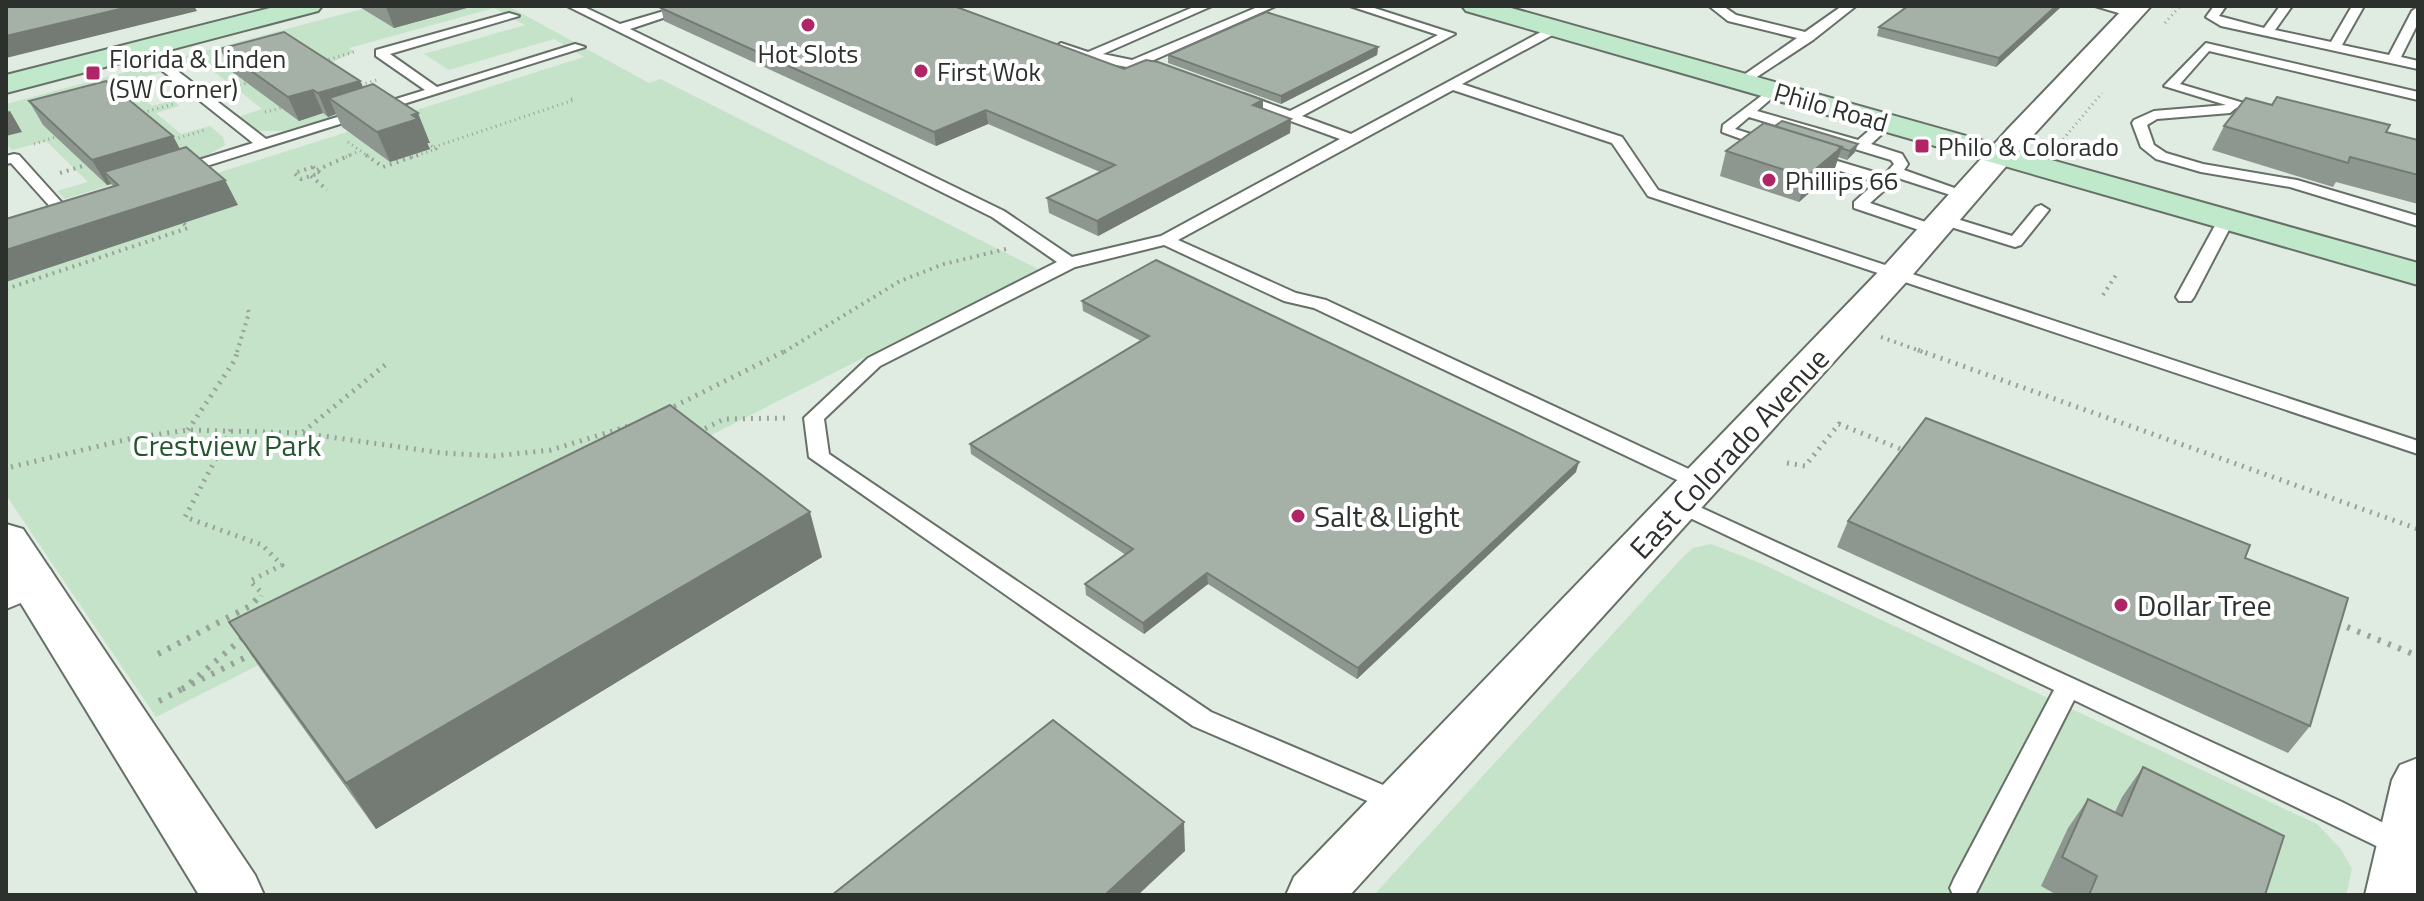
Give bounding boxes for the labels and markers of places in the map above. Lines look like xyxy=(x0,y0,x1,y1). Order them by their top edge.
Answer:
marker: Hot Slots xyxy=(799,16,817,34)
place label: Hot Slots xyxy=(758,34,858,73)
place label: Florida & Linden (SW Corner) xyxy=(109,39,286,108)
place label: First Wok xyxy=(937,52,1041,91)
marker: First Wok xyxy=(912,62,930,80)
marker: Florida & Linden (SW Corner) xyxy=(84,64,102,82)
place label: Philo & Colorado xyxy=(1938,127,2119,166)
marker: Philo & Colorado xyxy=(1913,137,1931,155)
place label: Phillips 66 xyxy=(1785,161,1898,200)
marker: Phillips 66 xyxy=(1760,171,1778,189)
place label: Salt & Light xyxy=(1314,493,1460,539)
marker: Salt & Light xyxy=(1289,507,1307,525)
place label: Dollar Tree xyxy=(2137,582,2272,628)
marker: Dollar Tree xyxy=(2112,596,2130,614)

